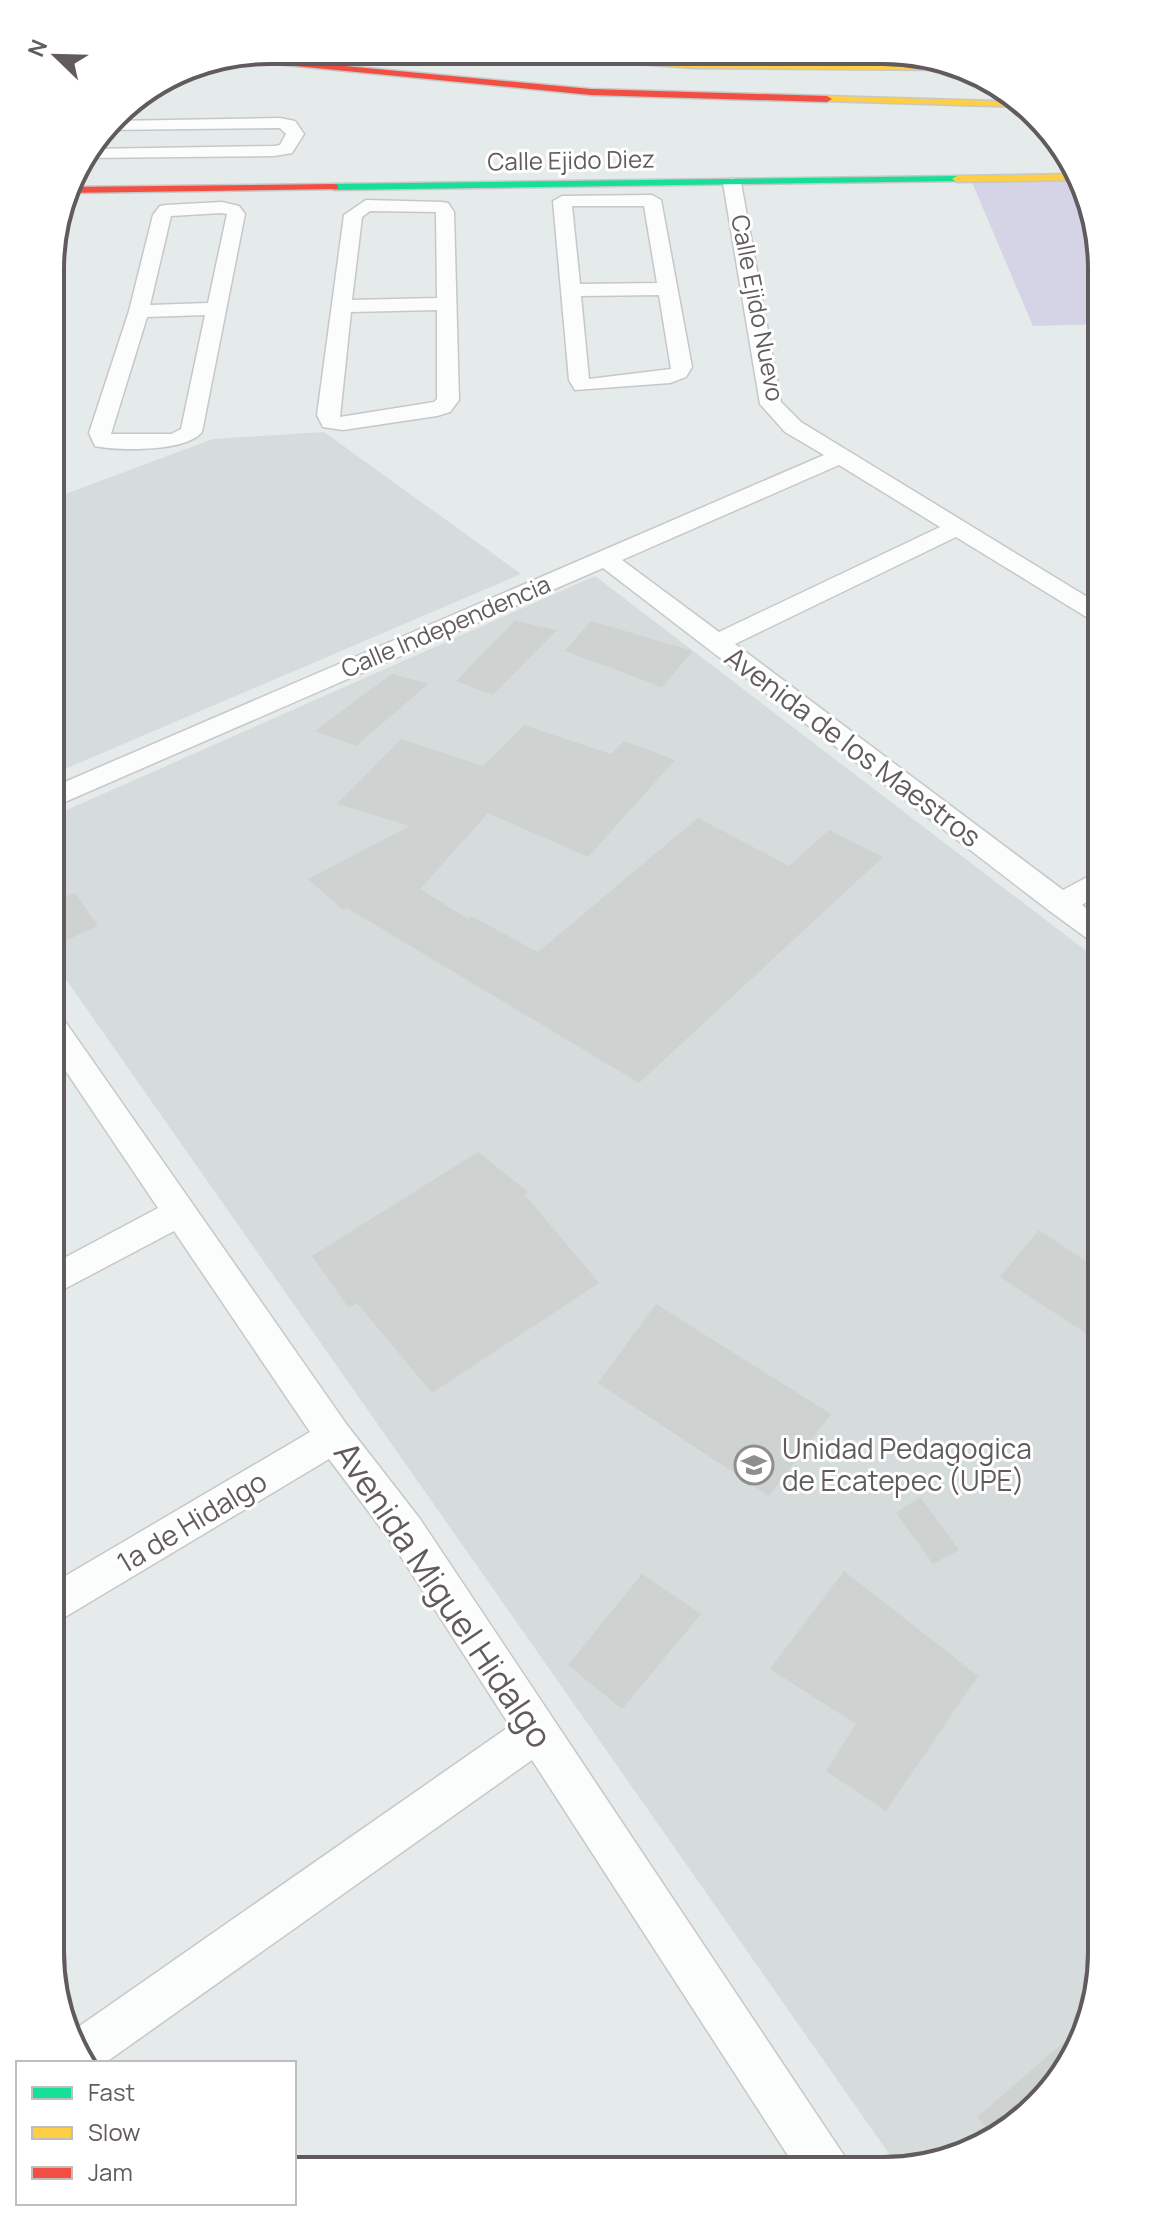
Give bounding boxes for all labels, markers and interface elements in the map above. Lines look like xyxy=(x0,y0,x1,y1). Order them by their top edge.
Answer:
north arrow xyxy=(16,16,96,96)
text: N xyxy=(21,35,54,61)
street label: Calle Ejido Diez xyxy=(487,142,655,177)
street label: Calle Ejido Nuevo xyxy=(724,212,793,404)
street label: Calle Independencia xyxy=(336,567,555,685)
street label: Avenida de los Maestros xyxy=(718,637,989,855)
place label: Unidad Pedagogica de Ecatepec (UPE) xyxy=(782,1429,1032,1499)
street label: Avenida Miguel Hidalgo xyxy=(324,1432,564,1757)
school or university icon: Unidad Pedagogica de Ecatepec (UPE) xyxy=(733,1444,775,1486)
street label: 1a de Hidalgo xyxy=(110,1462,273,1581)
legend xyxy=(16,2061,296,2205)
text: Fast xyxy=(88,2075,135,2108)
text: Slow xyxy=(88,2115,141,2148)
text: Jam xyxy=(88,2155,133,2188)

